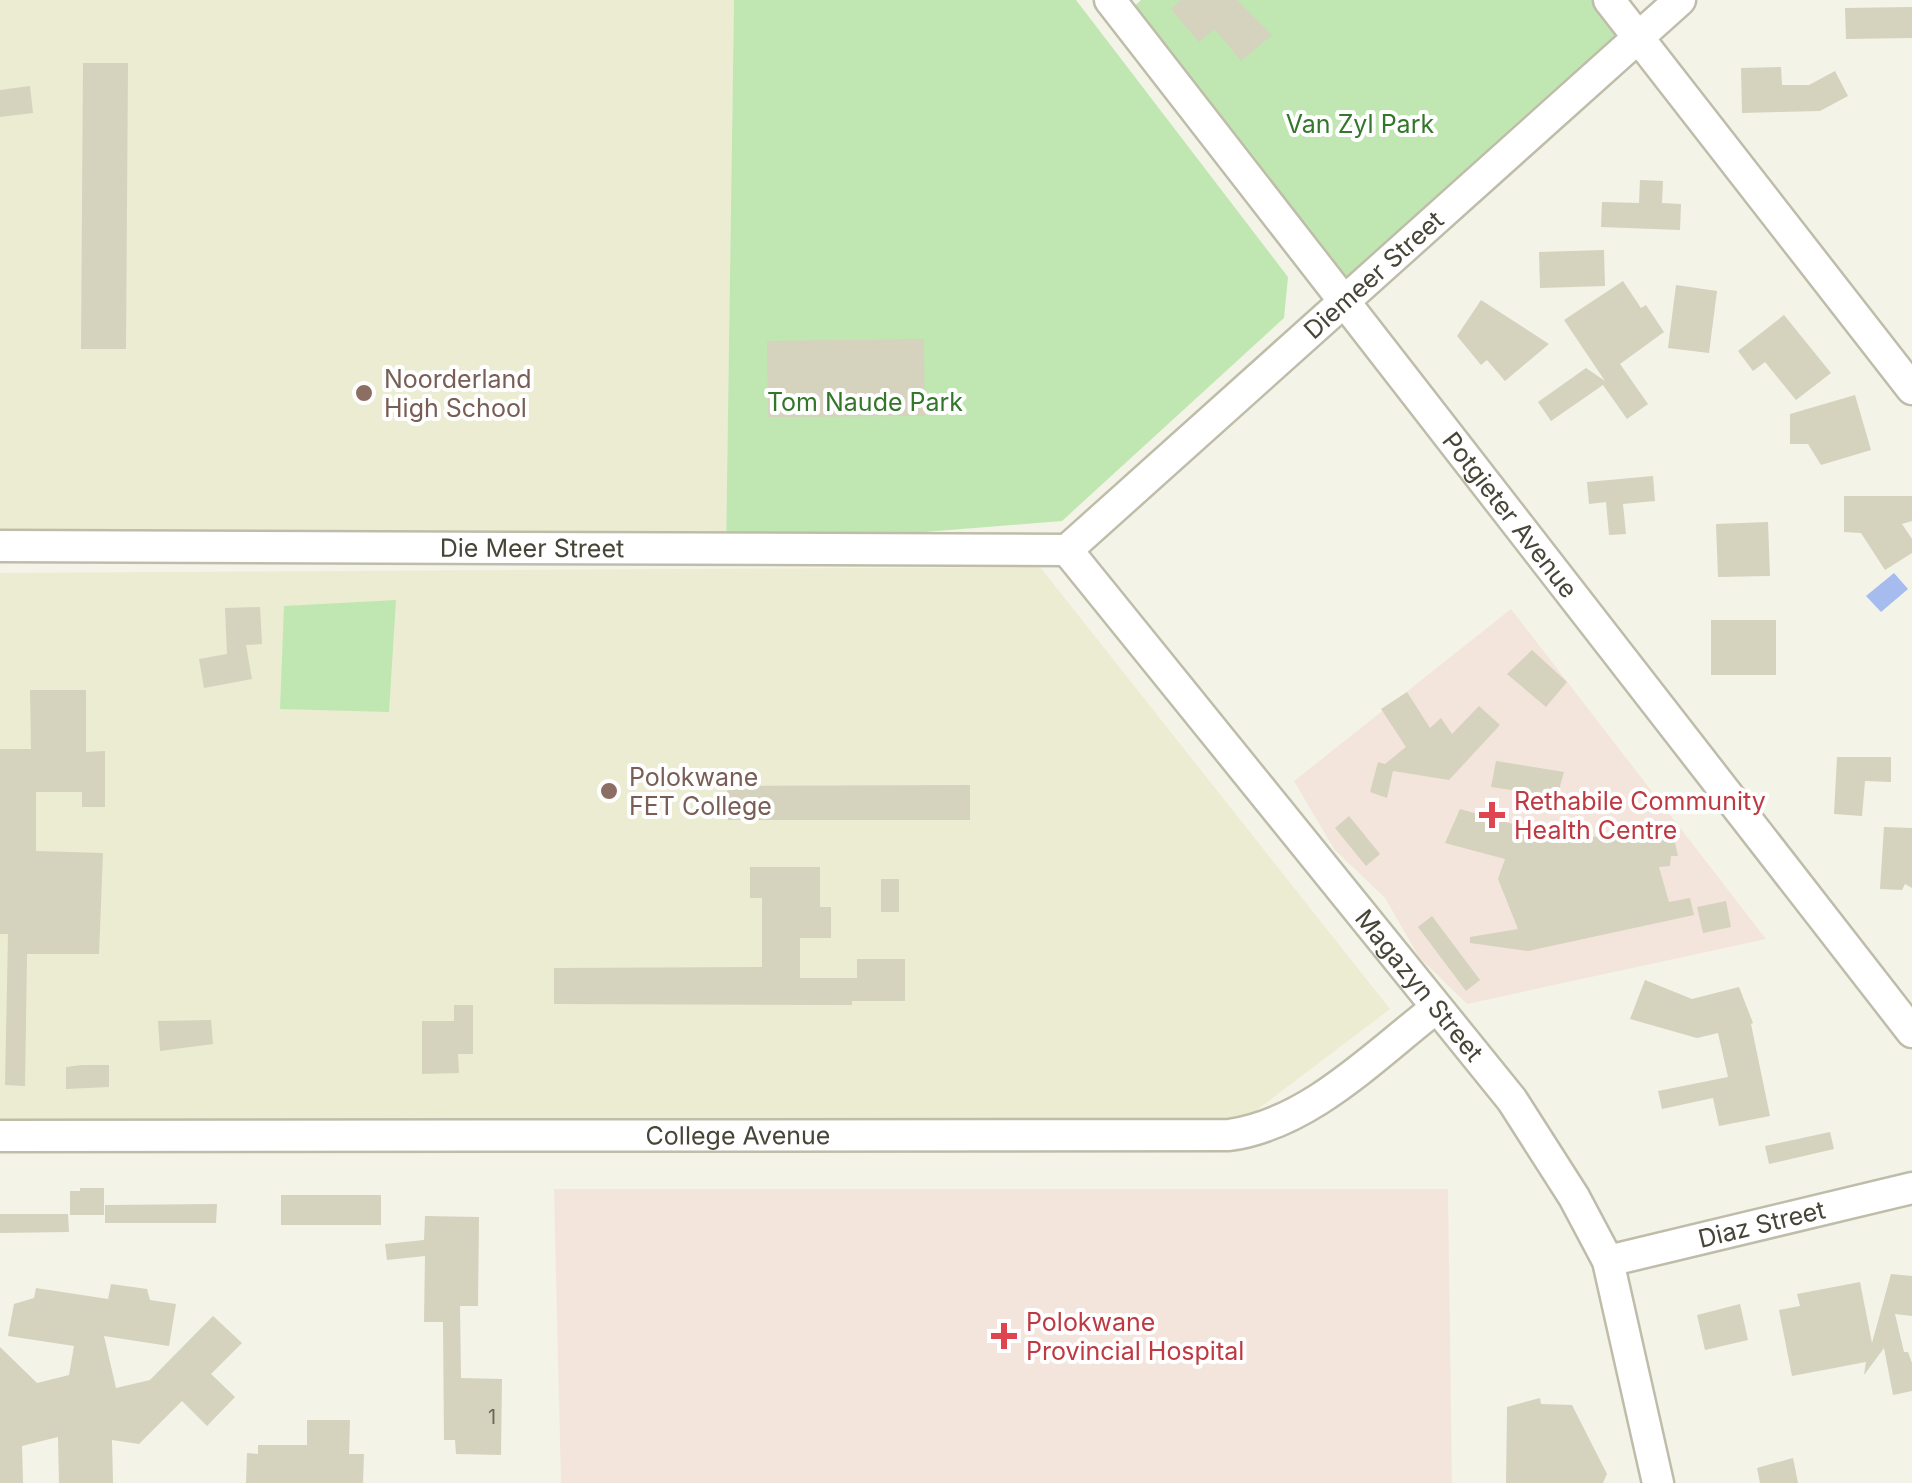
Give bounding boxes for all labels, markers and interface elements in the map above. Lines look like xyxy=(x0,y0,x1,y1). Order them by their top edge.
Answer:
park label: Van Zyl Park xyxy=(1286,109,1434,139)
street label: Diemeer Street xyxy=(1298,205,1449,345)
place label: Noorderland High School xyxy=(384,364,532,423)
marker: Noorderland High School xyxy=(353,382,375,404)
park label: Tom Naude Park xyxy=(767,387,963,417)
street label: Potgieter Avenue xyxy=(1436,426,1584,604)
street label: Die Meer Street xyxy=(440,533,624,563)
place label: Polokwane FET College xyxy=(629,762,772,821)
marker: Polokwane FET College xyxy=(598,780,620,802)
place label: Rethabile Community Health Centre xyxy=(1514,786,1766,845)
marker: Rethabile Community Health Centre xyxy=(1479,802,1505,828)
street label: Magazyn Street xyxy=(1349,903,1489,1067)
street label: College Avenue xyxy=(646,1120,830,1150)
street label: Diaz Street xyxy=(1695,1194,1828,1254)
place label: Polokwane Provincial Hospital xyxy=(1026,1307,1244,1366)
marker: Polokwane Provincial Hospital xyxy=(991,1323,1017,1349)
house number: 1 xyxy=(488,1405,496,1429)

